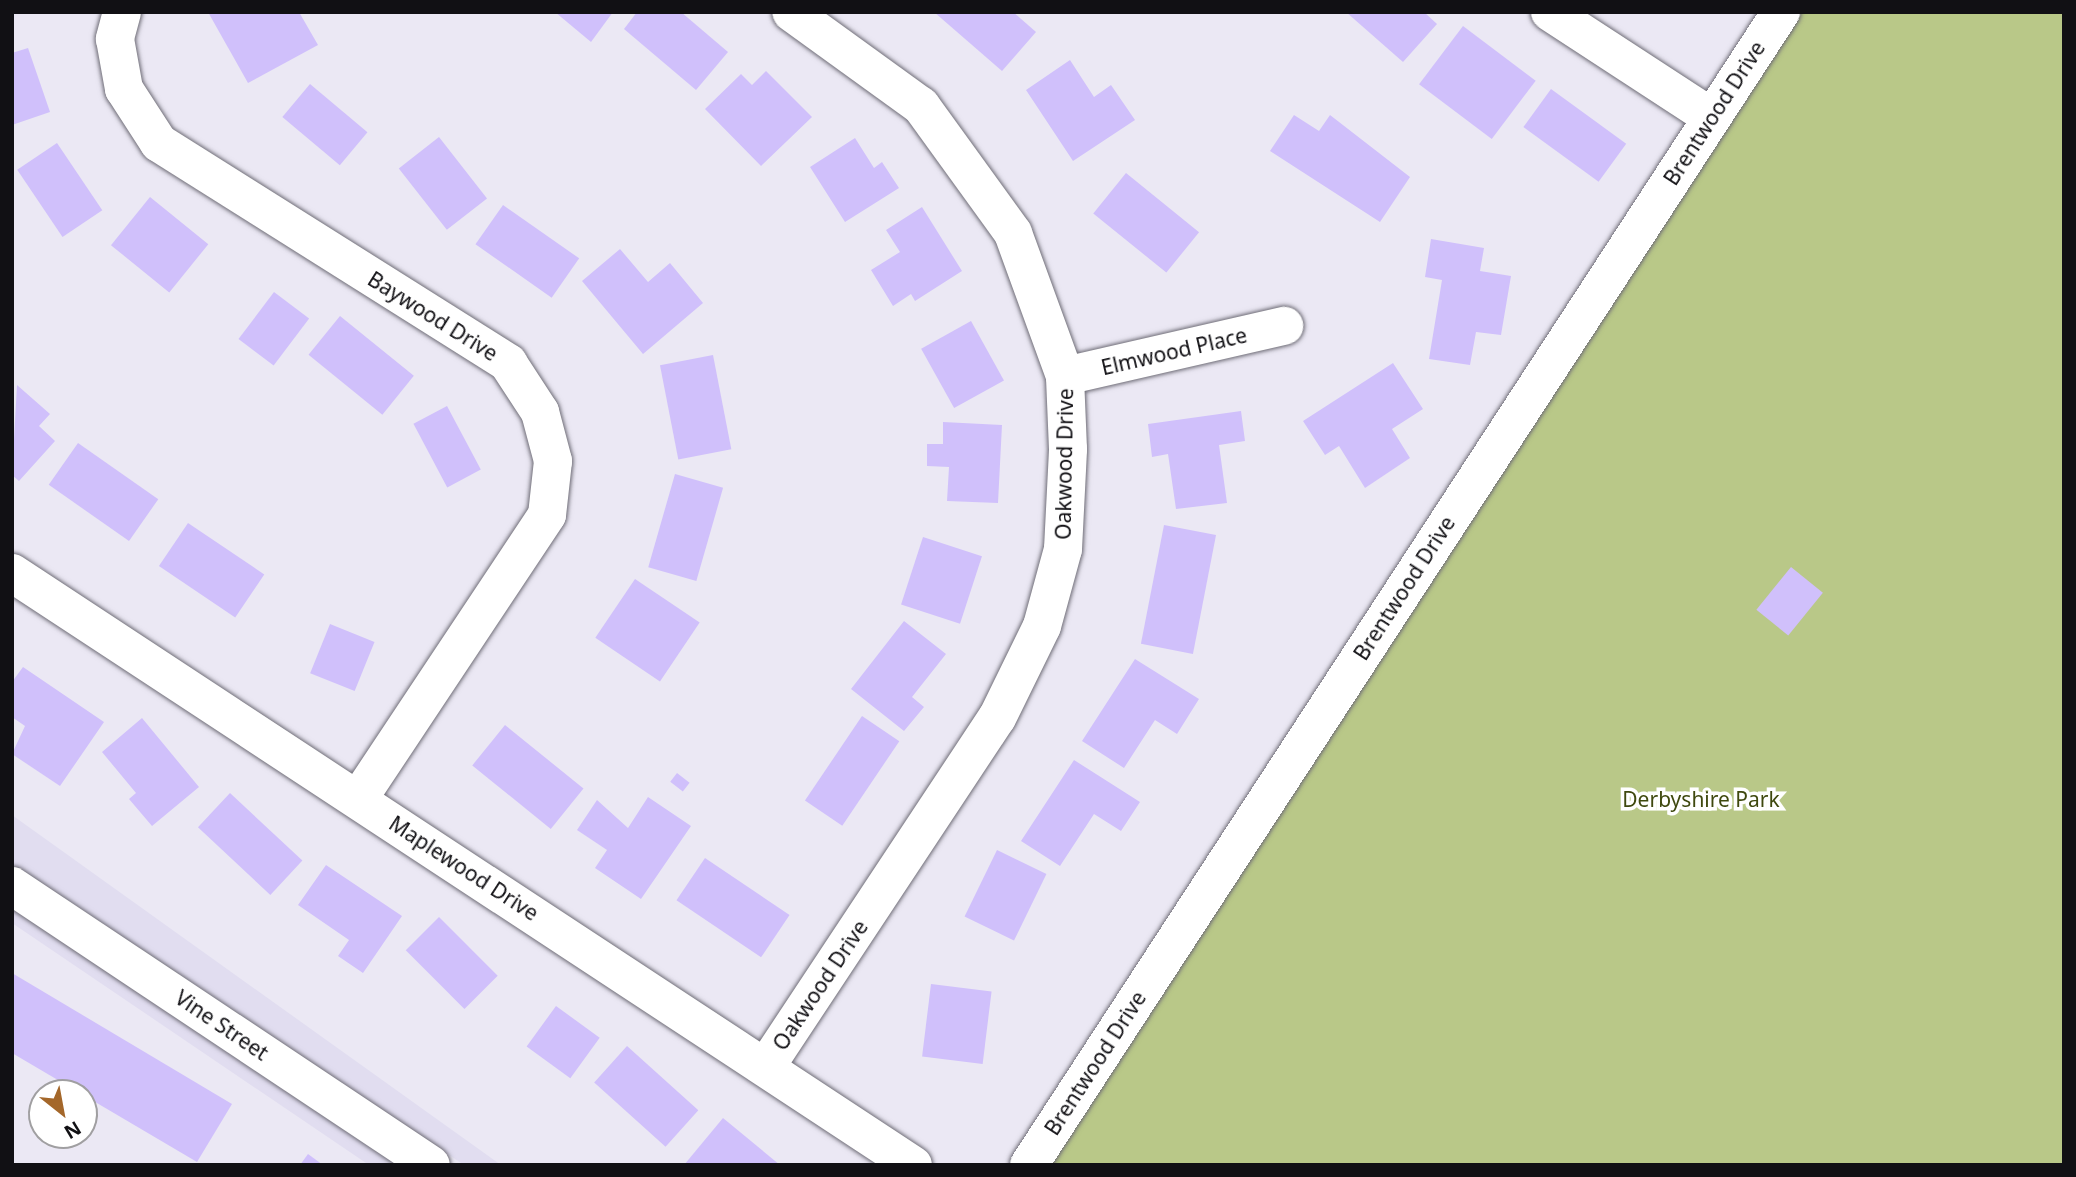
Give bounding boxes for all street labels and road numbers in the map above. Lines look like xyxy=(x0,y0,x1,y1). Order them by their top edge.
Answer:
street label: Brentwood Drive xyxy=(1658,36,1770,190)
street label: Baywood Drive xyxy=(363,266,503,366)
street label: Elmwood Place xyxy=(1099,322,1249,380)
street label: Oakwood Drive xyxy=(1050,388,1078,540)
street label: Brentwood Drive xyxy=(1348,511,1460,665)
street label: Maplewood Drive xyxy=(385,810,543,926)
street label: Oakwood Drive xyxy=(767,915,873,1055)
street label: Vine Street xyxy=(171,985,273,1065)
street label: Brentwood Drive xyxy=(1039,986,1151,1140)

